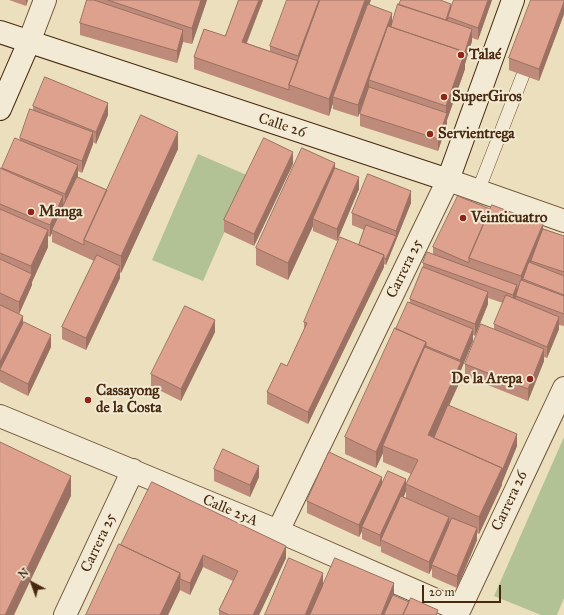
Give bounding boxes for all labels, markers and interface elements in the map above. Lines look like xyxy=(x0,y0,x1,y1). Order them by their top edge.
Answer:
place label: Talaé xyxy=(469,46,501,64)
marker: Talaé xyxy=(456,50,466,60)
place label: SuperGiros xyxy=(452,88,522,106)
marker: SuperGiros xyxy=(439,92,449,102)
street label: Calle 26 xyxy=(256,110,308,142)
place label: Servientrega xyxy=(438,125,515,143)
marker: Servientrega xyxy=(425,129,435,139)
place label: Manga xyxy=(39,203,82,221)
marker: Manga xyxy=(26,207,36,217)
place label: Veinticuatro xyxy=(471,209,547,227)
marker: Veinticuatro xyxy=(458,213,468,223)
street label: Carrera 25 xyxy=(383,237,427,301)
place label: De la Arepa xyxy=(451,370,522,388)
marker: De la Arepa xyxy=(525,374,535,384)
place label: Cassayong de la Costa xyxy=(96,382,162,417)
marker: Cassayong de la Costa xyxy=(83,395,93,405)
street label: Carrera 26 xyxy=(488,468,532,534)
street label: Calle 25A xyxy=(200,491,260,531)
street label: Carrera 25 xyxy=(77,510,121,576)
north arrow xyxy=(12,563,52,603)
text: N xyxy=(16,566,32,582)
scale bar xyxy=(424,577,503,603)
text: 20 m xyxy=(429,585,455,599)

